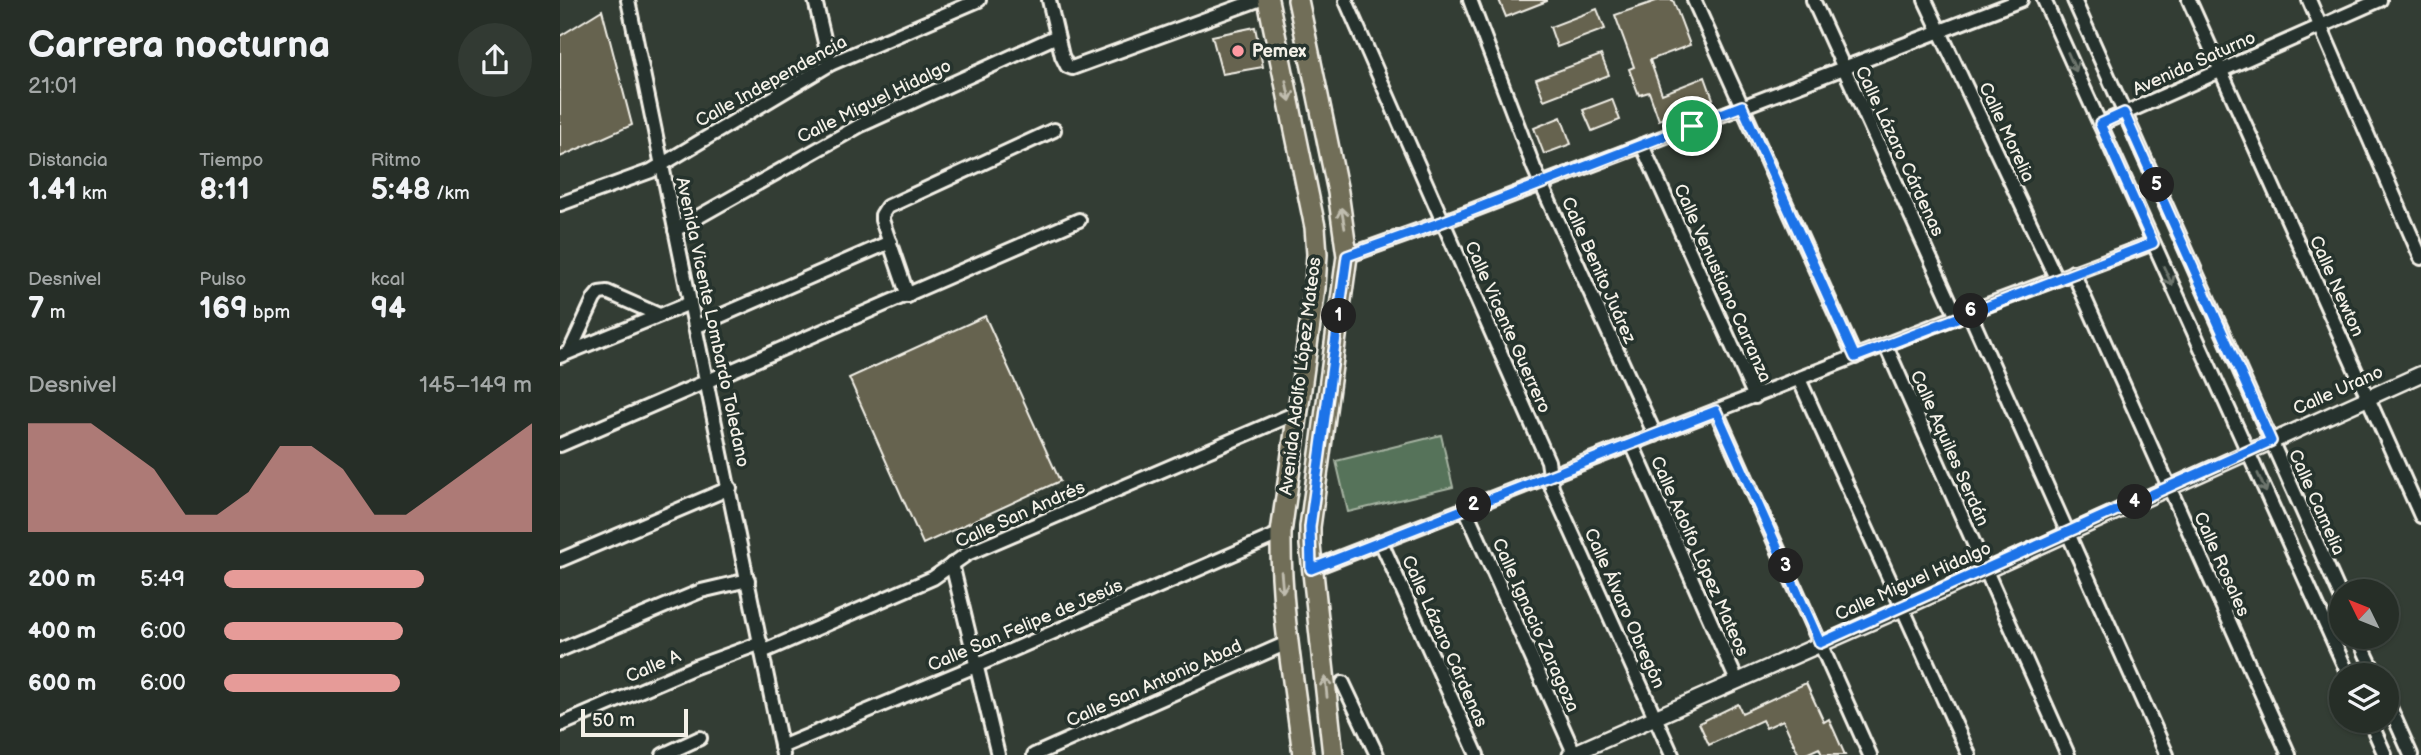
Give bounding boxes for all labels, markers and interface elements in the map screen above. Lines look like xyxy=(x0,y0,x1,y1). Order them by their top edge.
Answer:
text: Carrera nocturna xyxy=(28,23,330,68)
button: share xyxy=(458,23,532,97)
street label: Avenida Saturno xyxy=(2129,27,2259,100)
street label: Calle Independencia xyxy=(692,31,850,132)
place label: Pemex xyxy=(1252,41,1306,62)
marker: Pemex xyxy=(1230,43,1246,59)
one-way arrow xyxy=(2066,51,2079,72)
street label: Calle Miguel Hidalgo xyxy=(794,55,955,148)
street label: Calle Lázaro Cárdenas xyxy=(1851,63,1948,240)
text: 21:01 xyxy=(28,72,77,100)
one-way arrow xyxy=(1281,79,1295,102)
street label: Calle Morelia xyxy=(1974,79,2039,185)
pin xyxy=(1662,96,1722,156)
icon: arrive xyxy=(1673,107,1711,145)
text: Distancia xyxy=(28,149,108,172)
text: Tiempo xyxy=(199,149,263,172)
text: Ritmo xyxy=(371,149,421,172)
pin: 5 xyxy=(2140,168,2174,202)
text: 1.41 xyxy=(28,172,77,208)
text: 8:11 xyxy=(199,172,250,208)
text: 5:48 xyxy=(371,172,431,208)
text: 5 xyxy=(2151,173,2162,196)
street label: Avenida Vicente Lombardo Toledano xyxy=(671,175,754,469)
street label: Calle Venustiano Carranza xyxy=(1669,181,1776,386)
text: km xyxy=(77,182,107,205)
text: /km xyxy=(431,182,470,205)
street label: Calle Benito Juárez xyxy=(1557,194,1640,347)
one-way arrow xyxy=(1336,207,1349,230)
street label: Calle Newton xyxy=(2305,233,2368,340)
street label: Calle Vicente Guerrero xyxy=(1460,238,1555,416)
street label: Avenida Adolfo López Mateos xyxy=(1275,256,1326,496)
one-way arrow xyxy=(2162,265,2175,286)
text: Desnivel xyxy=(28,268,101,291)
text: Pulso xyxy=(199,268,246,291)
text: kcal xyxy=(371,268,405,291)
text: 7 xyxy=(28,291,45,327)
text: 169 xyxy=(199,291,248,327)
text: 94 xyxy=(371,291,406,327)
pin: 6 xyxy=(1954,294,1988,328)
pin: 1 xyxy=(1322,298,1356,334)
text: 6 xyxy=(1965,299,1976,322)
text: m xyxy=(45,301,65,324)
text: bpm xyxy=(248,301,290,324)
text: 1 xyxy=(1335,304,1343,327)
street label: Calle Urano xyxy=(2290,361,2386,420)
street label: Calle Aquiles Serdán xyxy=(1906,367,1993,529)
text: Desnivel xyxy=(28,371,117,399)
text: 145–149 m xyxy=(419,371,532,399)
street label: Calle Camelia xyxy=(2284,446,2349,558)
street label: Calle Adolfo López Mateos xyxy=(1646,453,1753,660)
one-way arrow xyxy=(2256,472,2269,493)
street label: Calle San Andrés xyxy=(952,476,1088,552)
pin: 4 xyxy=(2118,484,2152,520)
pin: 2 xyxy=(1457,488,1492,522)
text: 4 xyxy=(2129,490,2140,513)
text: 2 xyxy=(1468,493,1479,516)
street label: Calle Rosales xyxy=(2189,509,2254,620)
street label: Calle Álvaro Obregón xyxy=(1580,524,1671,691)
street label: Calle Ignacio Zaragoza xyxy=(1488,535,1583,715)
street label: Calle Miguel Hidalgo xyxy=(1832,538,1994,625)
pin: 3 xyxy=(1768,548,1804,584)
street label: Calle Lázaro Cárdenas xyxy=(1397,552,1492,730)
text: 3 xyxy=(1780,554,1791,577)
text: 200 m xyxy=(28,565,96,593)
text: 5:49 xyxy=(140,565,185,593)
one-way arrow xyxy=(1276,570,1289,593)
street label: Calle San Felipe de Jesús xyxy=(925,575,1126,676)
north arrow xyxy=(2329,579,2399,649)
map controls xyxy=(2329,579,2399,733)
text: 400 m xyxy=(28,617,96,645)
text: 6:00 xyxy=(140,617,186,645)
street label: Calle San Antonio Abad xyxy=(1063,635,1245,732)
street label: Calle A xyxy=(623,646,684,687)
button: layers xyxy=(2329,663,2399,733)
text: 600 m xyxy=(28,669,96,697)
text: 6:00 xyxy=(140,669,186,697)
one-way arrow xyxy=(1319,676,1332,699)
scale bar xyxy=(581,706,688,738)
text: 50 m xyxy=(592,709,635,732)

